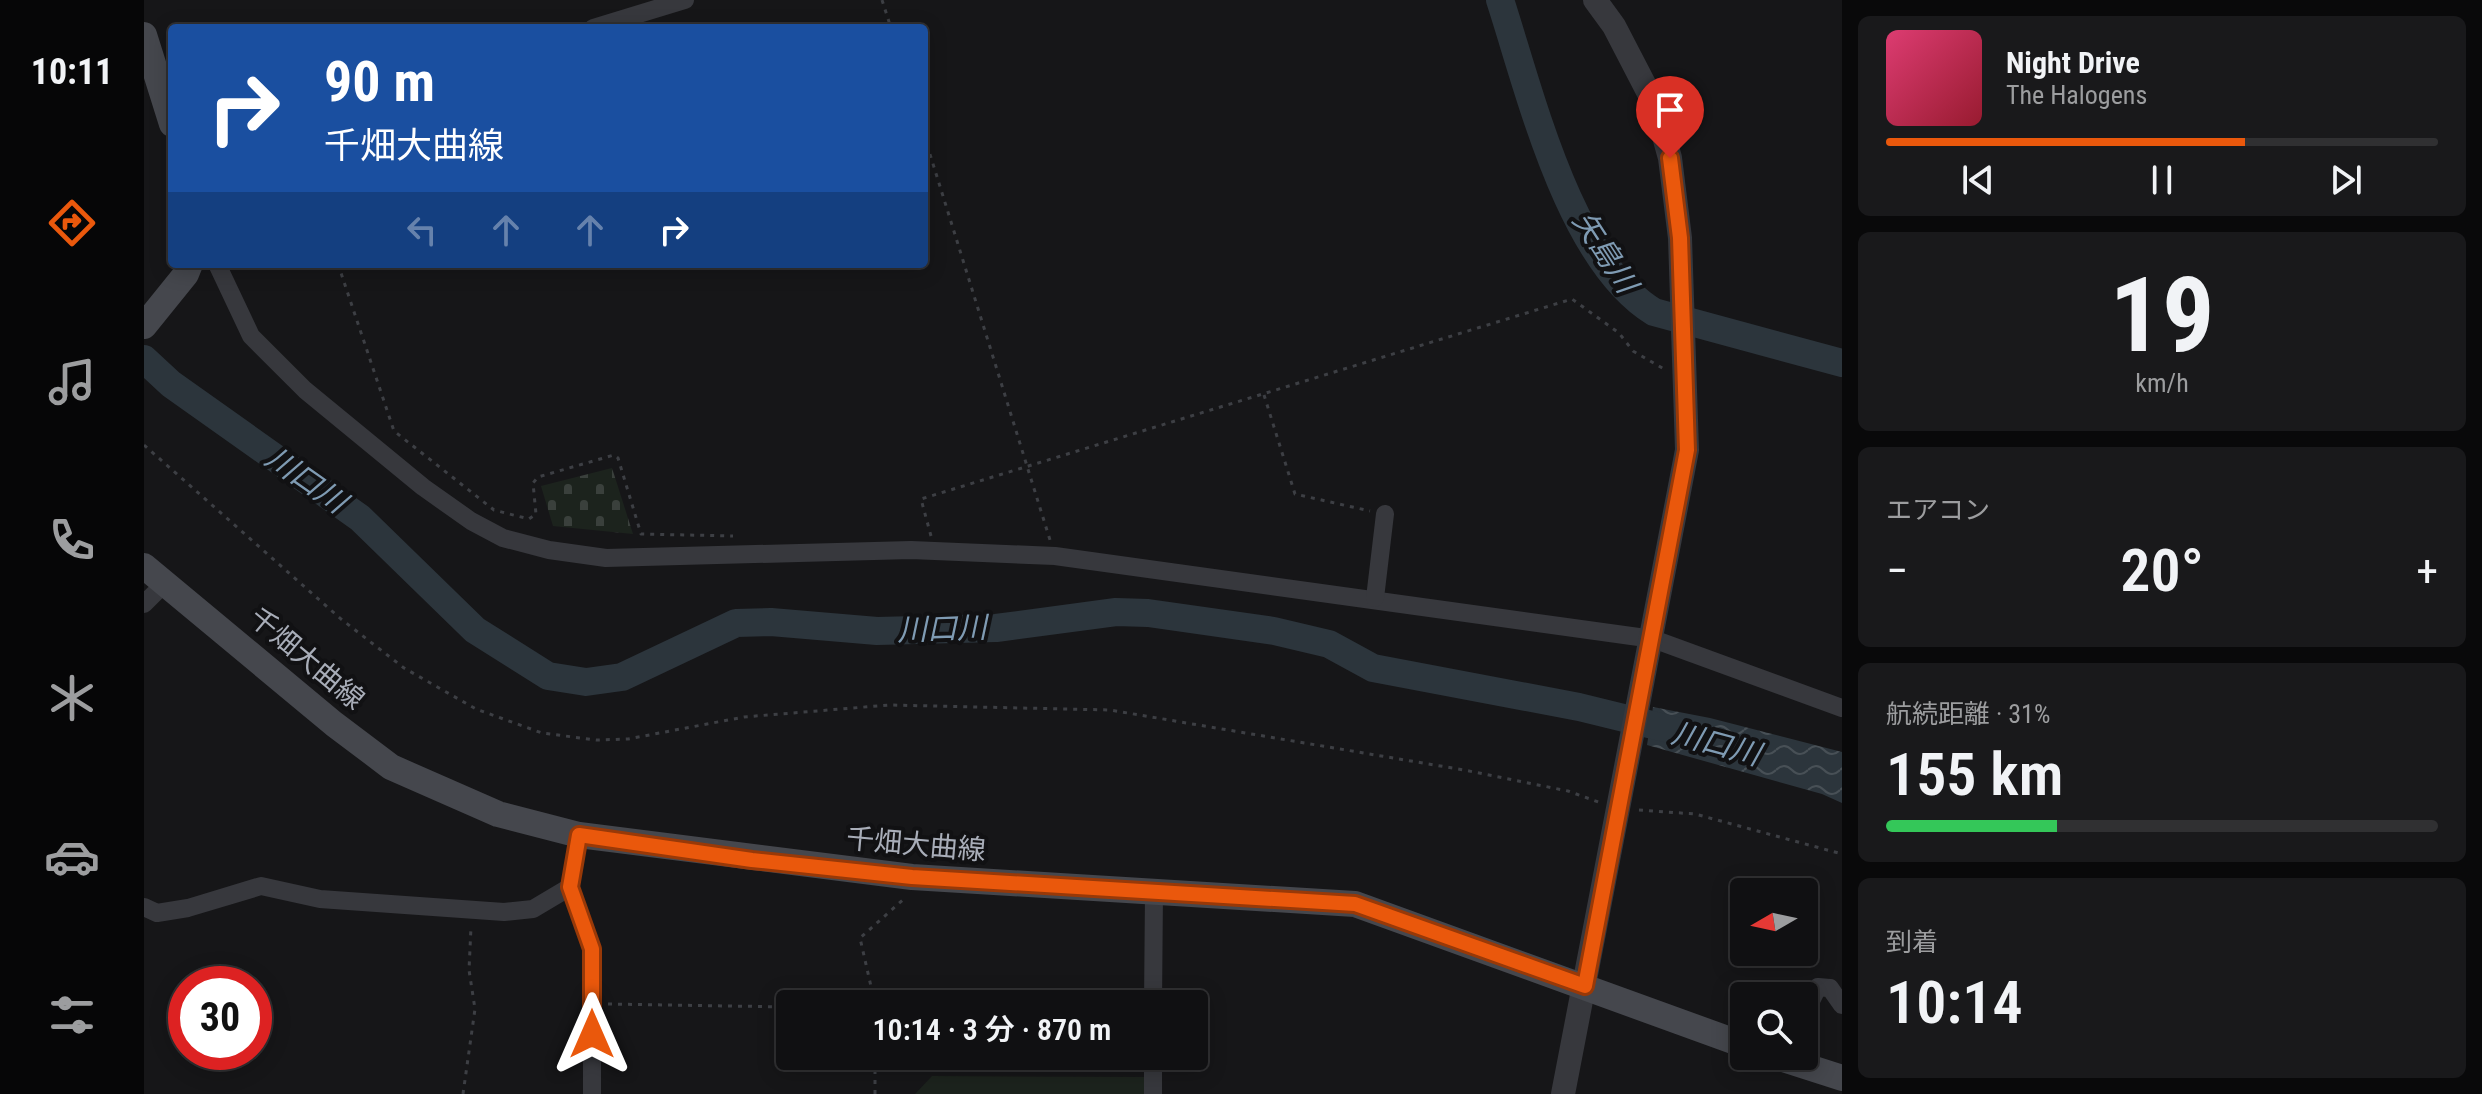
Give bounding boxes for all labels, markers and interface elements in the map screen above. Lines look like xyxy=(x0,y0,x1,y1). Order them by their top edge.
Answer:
text: Night Drive xyxy=(2006,45,2140,80)
text: 90 m xyxy=(324,49,435,115)
text: 10:11 xyxy=(31,51,113,93)
icon: right xyxy=(192,56,296,160)
pin xyxy=(1636,76,1704,158)
text: The Halogens xyxy=(2006,80,2147,110)
icon: arrive xyxy=(1648,88,1692,132)
text: 千畑大曲線 xyxy=(324,125,504,167)
icon: previous xyxy=(1956,158,2000,202)
icon: pause xyxy=(2140,158,2184,202)
icon: next xyxy=(2324,158,2368,202)
icon: directions xyxy=(44,195,100,251)
water label: 矢島川 xyxy=(1566,204,1646,302)
icon: left xyxy=(400,208,444,252)
icon: ahead xyxy=(484,208,528,252)
icon: ahead xyxy=(568,208,612,252)
icon: right xyxy=(652,208,696,252)
text: 19 xyxy=(2109,255,2215,376)
icon: music xyxy=(44,354,100,410)
text: km/h xyxy=(2135,368,2189,398)
water label: 川口川 xyxy=(259,439,356,521)
text: エアコン xyxy=(1886,495,1990,525)
icon: phone xyxy=(44,512,100,568)
text: 20° xyxy=(2120,535,2204,606)
text: − xyxy=(1886,545,1908,597)
text: + xyxy=(2416,545,2438,597)
street label: 千畑大曲線 xyxy=(242,601,371,716)
water label: 川口川 xyxy=(896,609,991,648)
icon: climate xyxy=(44,670,100,726)
text: 航続距離 · 31% xyxy=(1886,699,2050,729)
water label: 川口川 xyxy=(1668,715,1767,773)
text: 155 km xyxy=(1886,739,2063,810)
street label: 千畑大曲線 xyxy=(845,822,987,867)
icon: car xyxy=(44,829,100,885)
north arrow xyxy=(1730,878,1818,966)
map controls xyxy=(1730,878,1818,1070)
text: 到着 xyxy=(1886,927,1938,957)
speed limit sign: 30 xyxy=(168,966,272,1070)
text: 10:14 xyxy=(1886,967,2023,1038)
button: search xyxy=(1730,982,1818,1070)
icon: filters xyxy=(44,987,100,1043)
position arrow xyxy=(550,992,634,1076)
text: 10:14 · 3 分 · 870 m xyxy=(873,1012,1111,1047)

